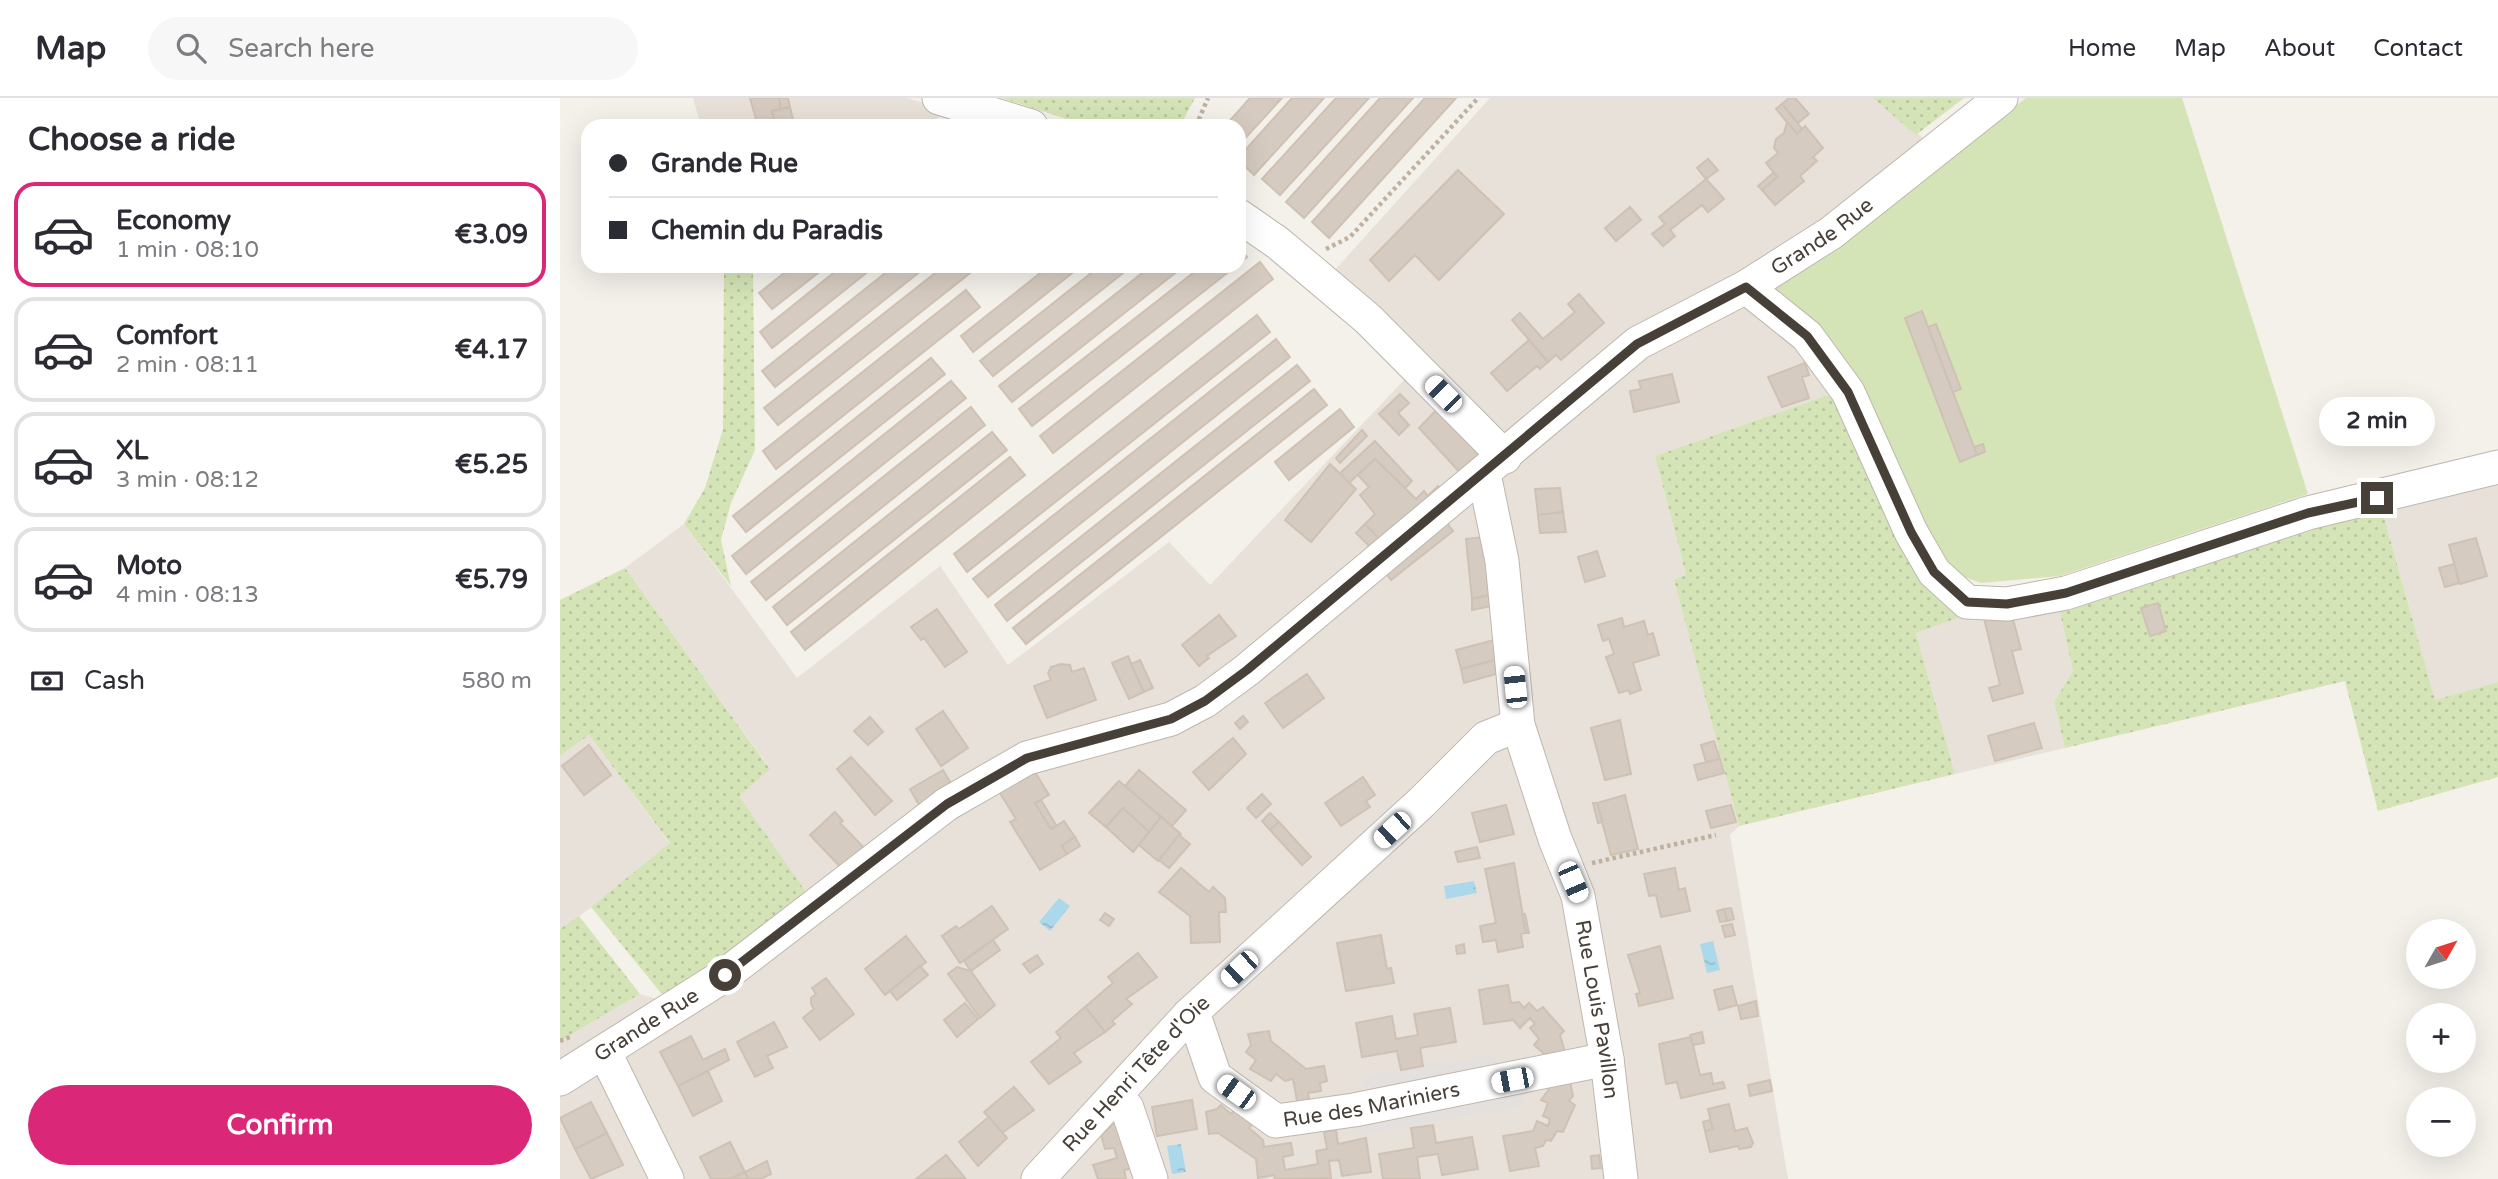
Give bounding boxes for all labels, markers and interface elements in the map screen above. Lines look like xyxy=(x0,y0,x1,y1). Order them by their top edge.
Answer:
search box xyxy=(148,17,638,80)
text: Map xyxy=(35,29,106,68)
icon: search xyxy=(172,29,210,67)
text: Search here xyxy=(228,33,374,64)
text: Home xyxy=(2068,34,2136,63)
text: Map xyxy=(2174,34,2226,63)
text: About xyxy=(2264,34,2335,63)
text: Contact xyxy=(2373,34,2463,63)
text: Choose a ride xyxy=(28,121,235,159)
text: Grande Rue xyxy=(651,148,798,179)
street label: Grande Rue xyxy=(1766,192,1878,280)
icon: car xyxy=(32,203,95,266)
text: Economy xyxy=(116,205,231,236)
text: Chemin du Paradis xyxy=(651,215,883,246)
text: €3.09 xyxy=(455,219,528,250)
text: 1 min · 08:10 xyxy=(116,236,259,264)
icon: car xyxy=(32,318,95,381)
text: Comfort xyxy=(116,320,218,351)
text: €4.17 xyxy=(455,334,528,365)
text: 2 min · 08:11 xyxy=(116,351,259,379)
car xyxy=(1421,372,1466,416)
callout: 2 min xyxy=(2319,396,2435,446)
text: 2 min xyxy=(2346,407,2408,435)
icon: car xyxy=(32,433,95,496)
text: XL xyxy=(116,435,148,466)
text: €5.25 xyxy=(455,449,528,480)
text: 3 min · 08:12 xyxy=(116,466,259,494)
route end xyxy=(2361,482,2393,514)
icon: car xyxy=(32,548,95,611)
text: Moto xyxy=(116,550,182,581)
text: €5.79 xyxy=(455,564,528,595)
text: 4 min · 08:13 xyxy=(116,581,259,609)
icon: cash xyxy=(28,662,66,700)
text: Cash xyxy=(84,665,145,696)
car xyxy=(1503,665,1528,709)
text: 580 m xyxy=(462,667,532,695)
car xyxy=(1370,808,1415,852)
car xyxy=(1556,859,1591,905)
street label: Rue Louis Pavillon xyxy=(1570,918,1624,1100)
north arrow xyxy=(2406,919,2476,989)
map controls xyxy=(2406,919,2476,1157)
car xyxy=(1217,947,1262,991)
route start xyxy=(709,959,741,991)
street label: Grande Rue xyxy=(589,982,703,1067)
street label: Rue Henri Tête d'Oie xyxy=(1057,990,1215,1157)
button: + xyxy=(2406,1003,2476,1073)
car xyxy=(1490,1066,1535,1094)
car xyxy=(1213,1071,1260,1113)
street label: Rue des Mariniers xyxy=(1281,1076,1462,1132)
button: Confirm xyxy=(28,1085,532,1165)
button: − xyxy=(2406,1087,2476,1157)

